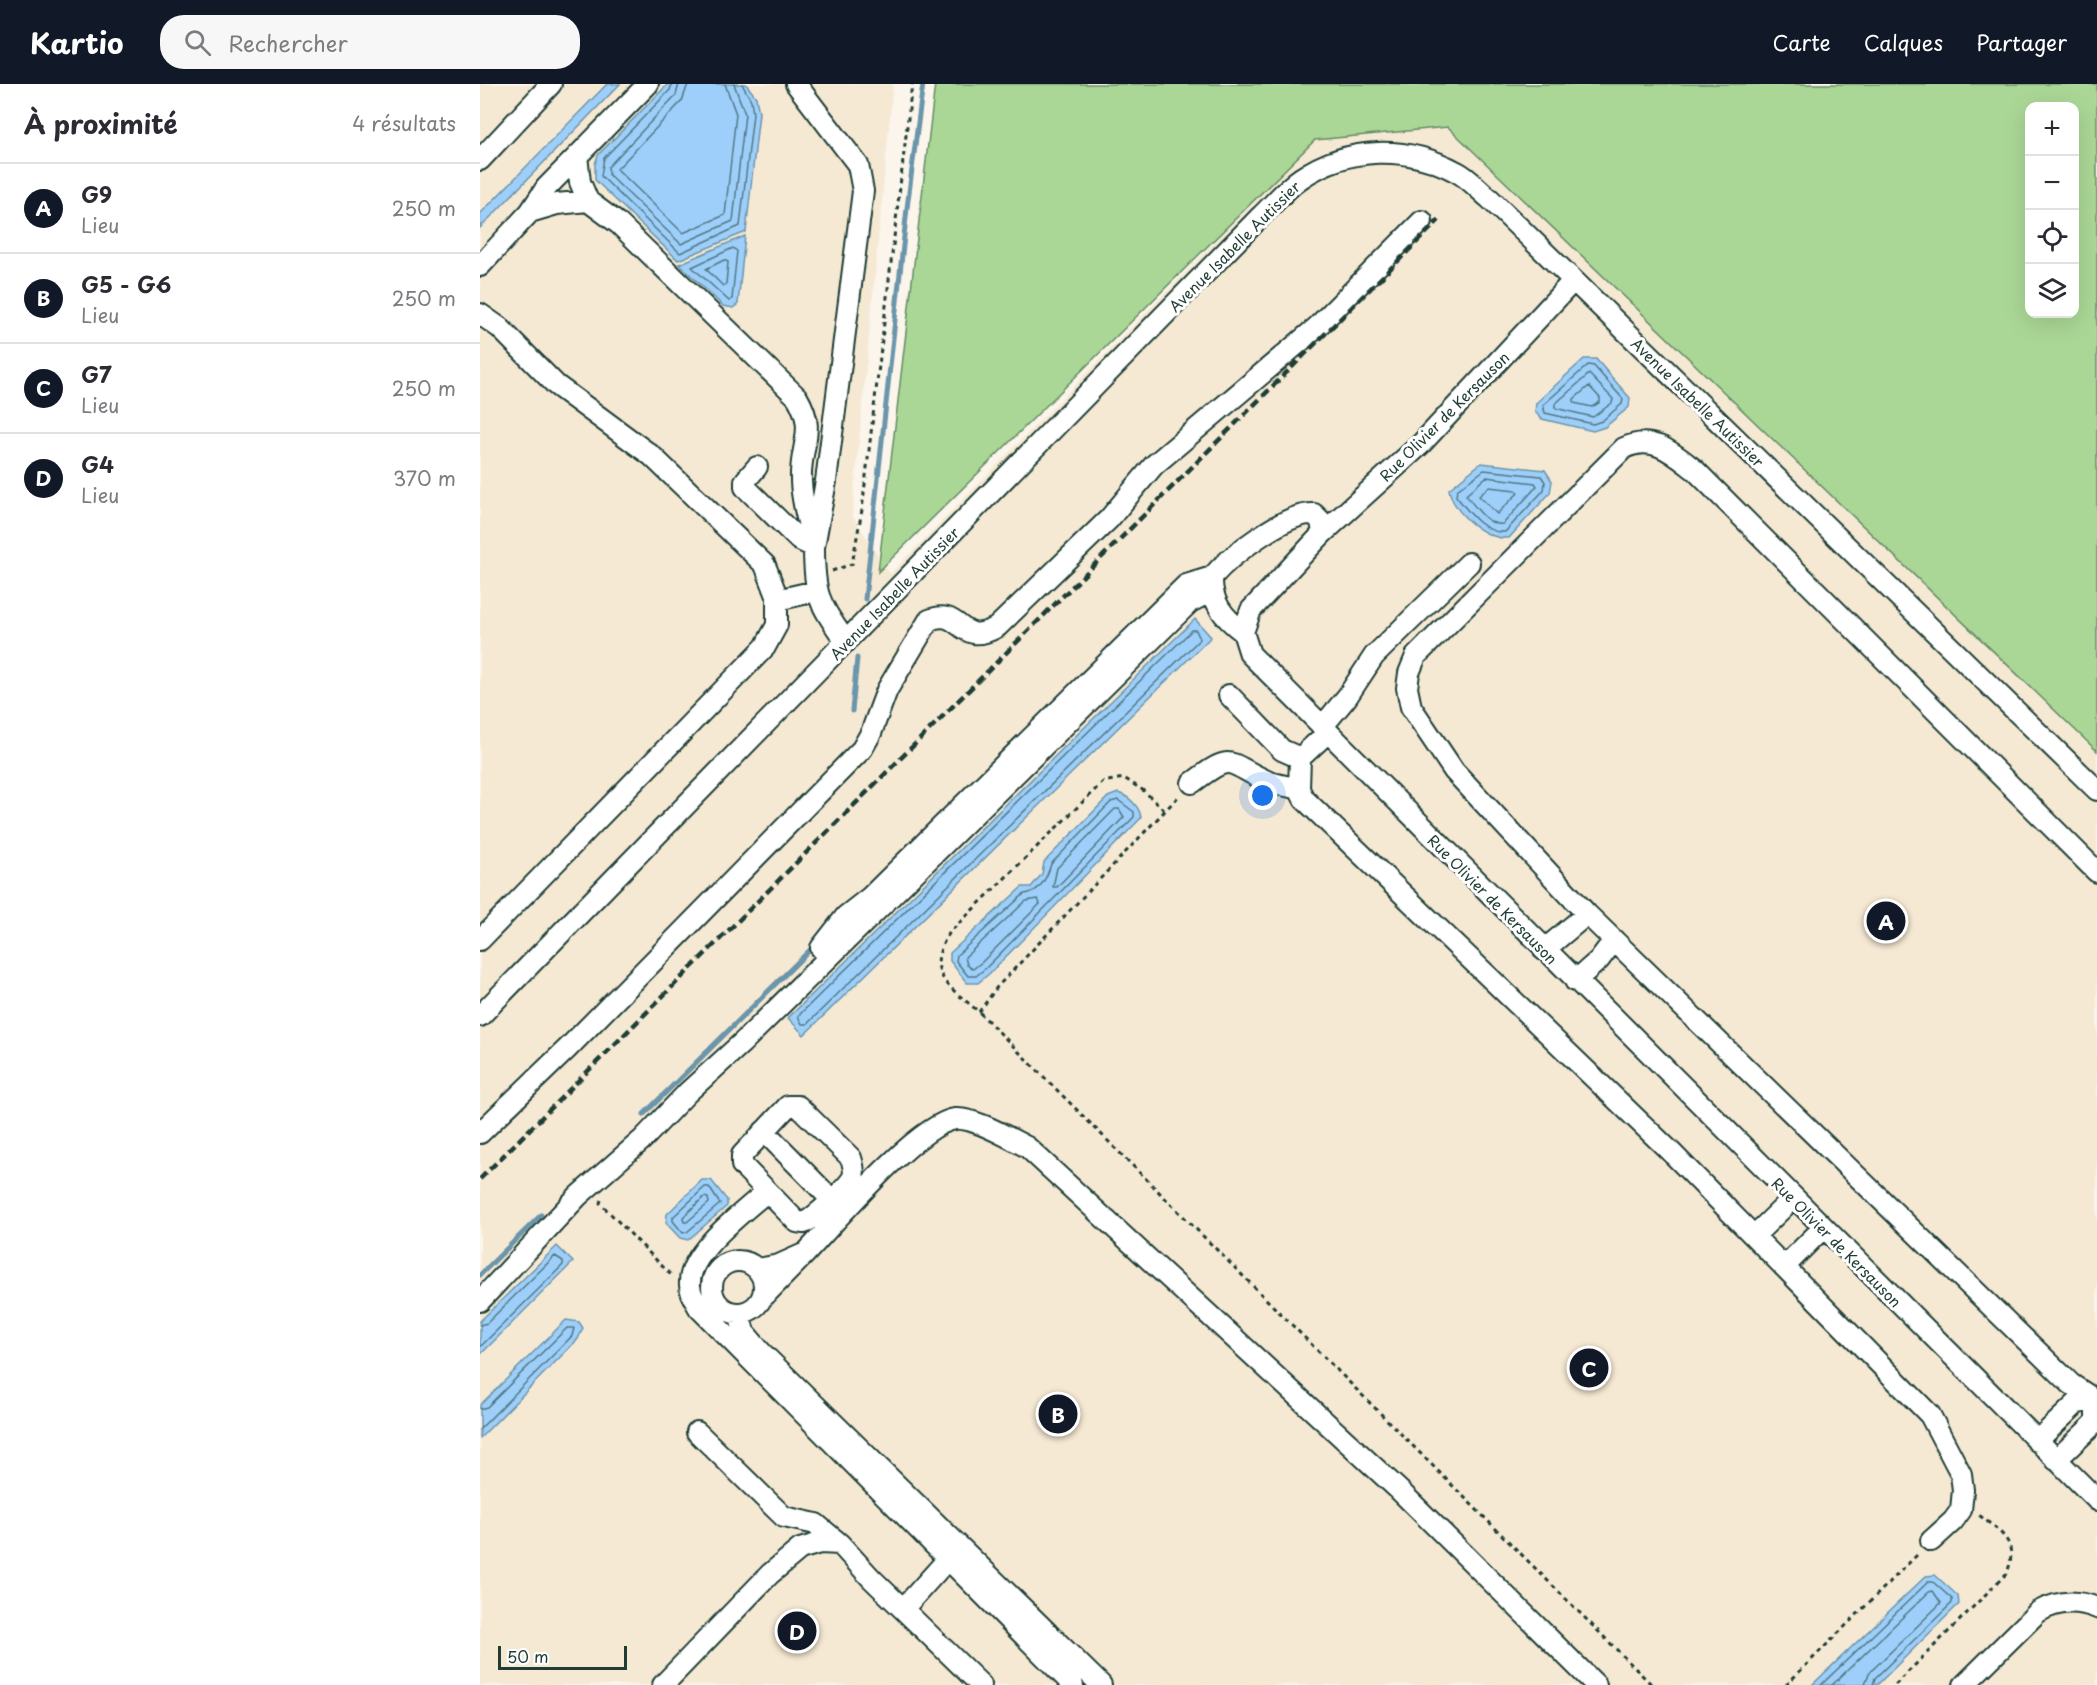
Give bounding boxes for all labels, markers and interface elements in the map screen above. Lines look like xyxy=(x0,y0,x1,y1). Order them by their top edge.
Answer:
search box xyxy=(160,15,580,69)
text: Kartio xyxy=(30,21,124,64)
icon: search xyxy=(181,26,214,59)
text: Rechercher xyxy=(229,26,348,59)
text: Carte xyxy=(1773,26,1831,58)
text: Calques xyxy=(1864,26,1943,58)
text: Partager xyxy=(1976,26,2067,58)
map controls xyxy=(2025,102,2079,318)
button: + xyxy=(2025,102,2079,156)
text: À proximité xyxy=(24,104,178,143)
text: 4 résultats xyxy=(352,108,456,138)
button: − xyxy=(2025,156,2079,210)
street label: Avenue Isabelle Autissier xyxy=(1163,175,1305,317)
text: G9 xyxy=(81,177,112,210)
text: A xyxy=(36,193,51,223)
text: 250 m xyxy=(392,193,456,223)
text: Lieu xyxy=(81,210,119,240)
button: locate xyxy=(2025,210,2079,264)
button: layers xyxy=(2025,264,2079,318)
text: G5 - G6 xyxy=(81,267,171,300)
text: B xyxy=(37,283,50,313)
text: 250 m xyxy=(392,283,456,313)
text: Lieu xyxy=(81,300,119,330)
street label: Avenue Isabelle Autissier xyxy=(1626,332,1770,472)
street label: Rue Olivier de Kersauson xyxy=(1374,346,1514,486)
text: G7 xyxy=(81,357,112,390)
text: C xyxy=(36,373,51,403)
text: 250 m xyxy=(392,373,456,403)
text: Lieu xyxy=(81,390,119,420)
text: G4 xyxy=(81,447,114,480)
text: D xyxy=(36,463,51,493)
text: 370 m xyxy=(393,463,456,493)
text: Lieu xyxy=(81,480,119,510)
street label: Avenue Isabelle Autissier xyxy=(824,521,964,665)
your location xyxy=(1248,781,1277,810)
street label: Rue Olivier de Kersauson xyxy=(1423,829,1563,969)
pin: A xyxy=(1866,898,1906,944)
street label: Rue Olivier de Kersauson xyxy=(1767,1172,1907,1312)
pin: C xyxy=(1570,1346,1608,1390)
pin: B xyxy=(1038,1392,1078,1436)
pin: D xyxy=(778,1608,816,1654)
scale bar xyxy=(498,1643,627,1670)
text: 50 m xyxy=(507,1644,548,1668)

